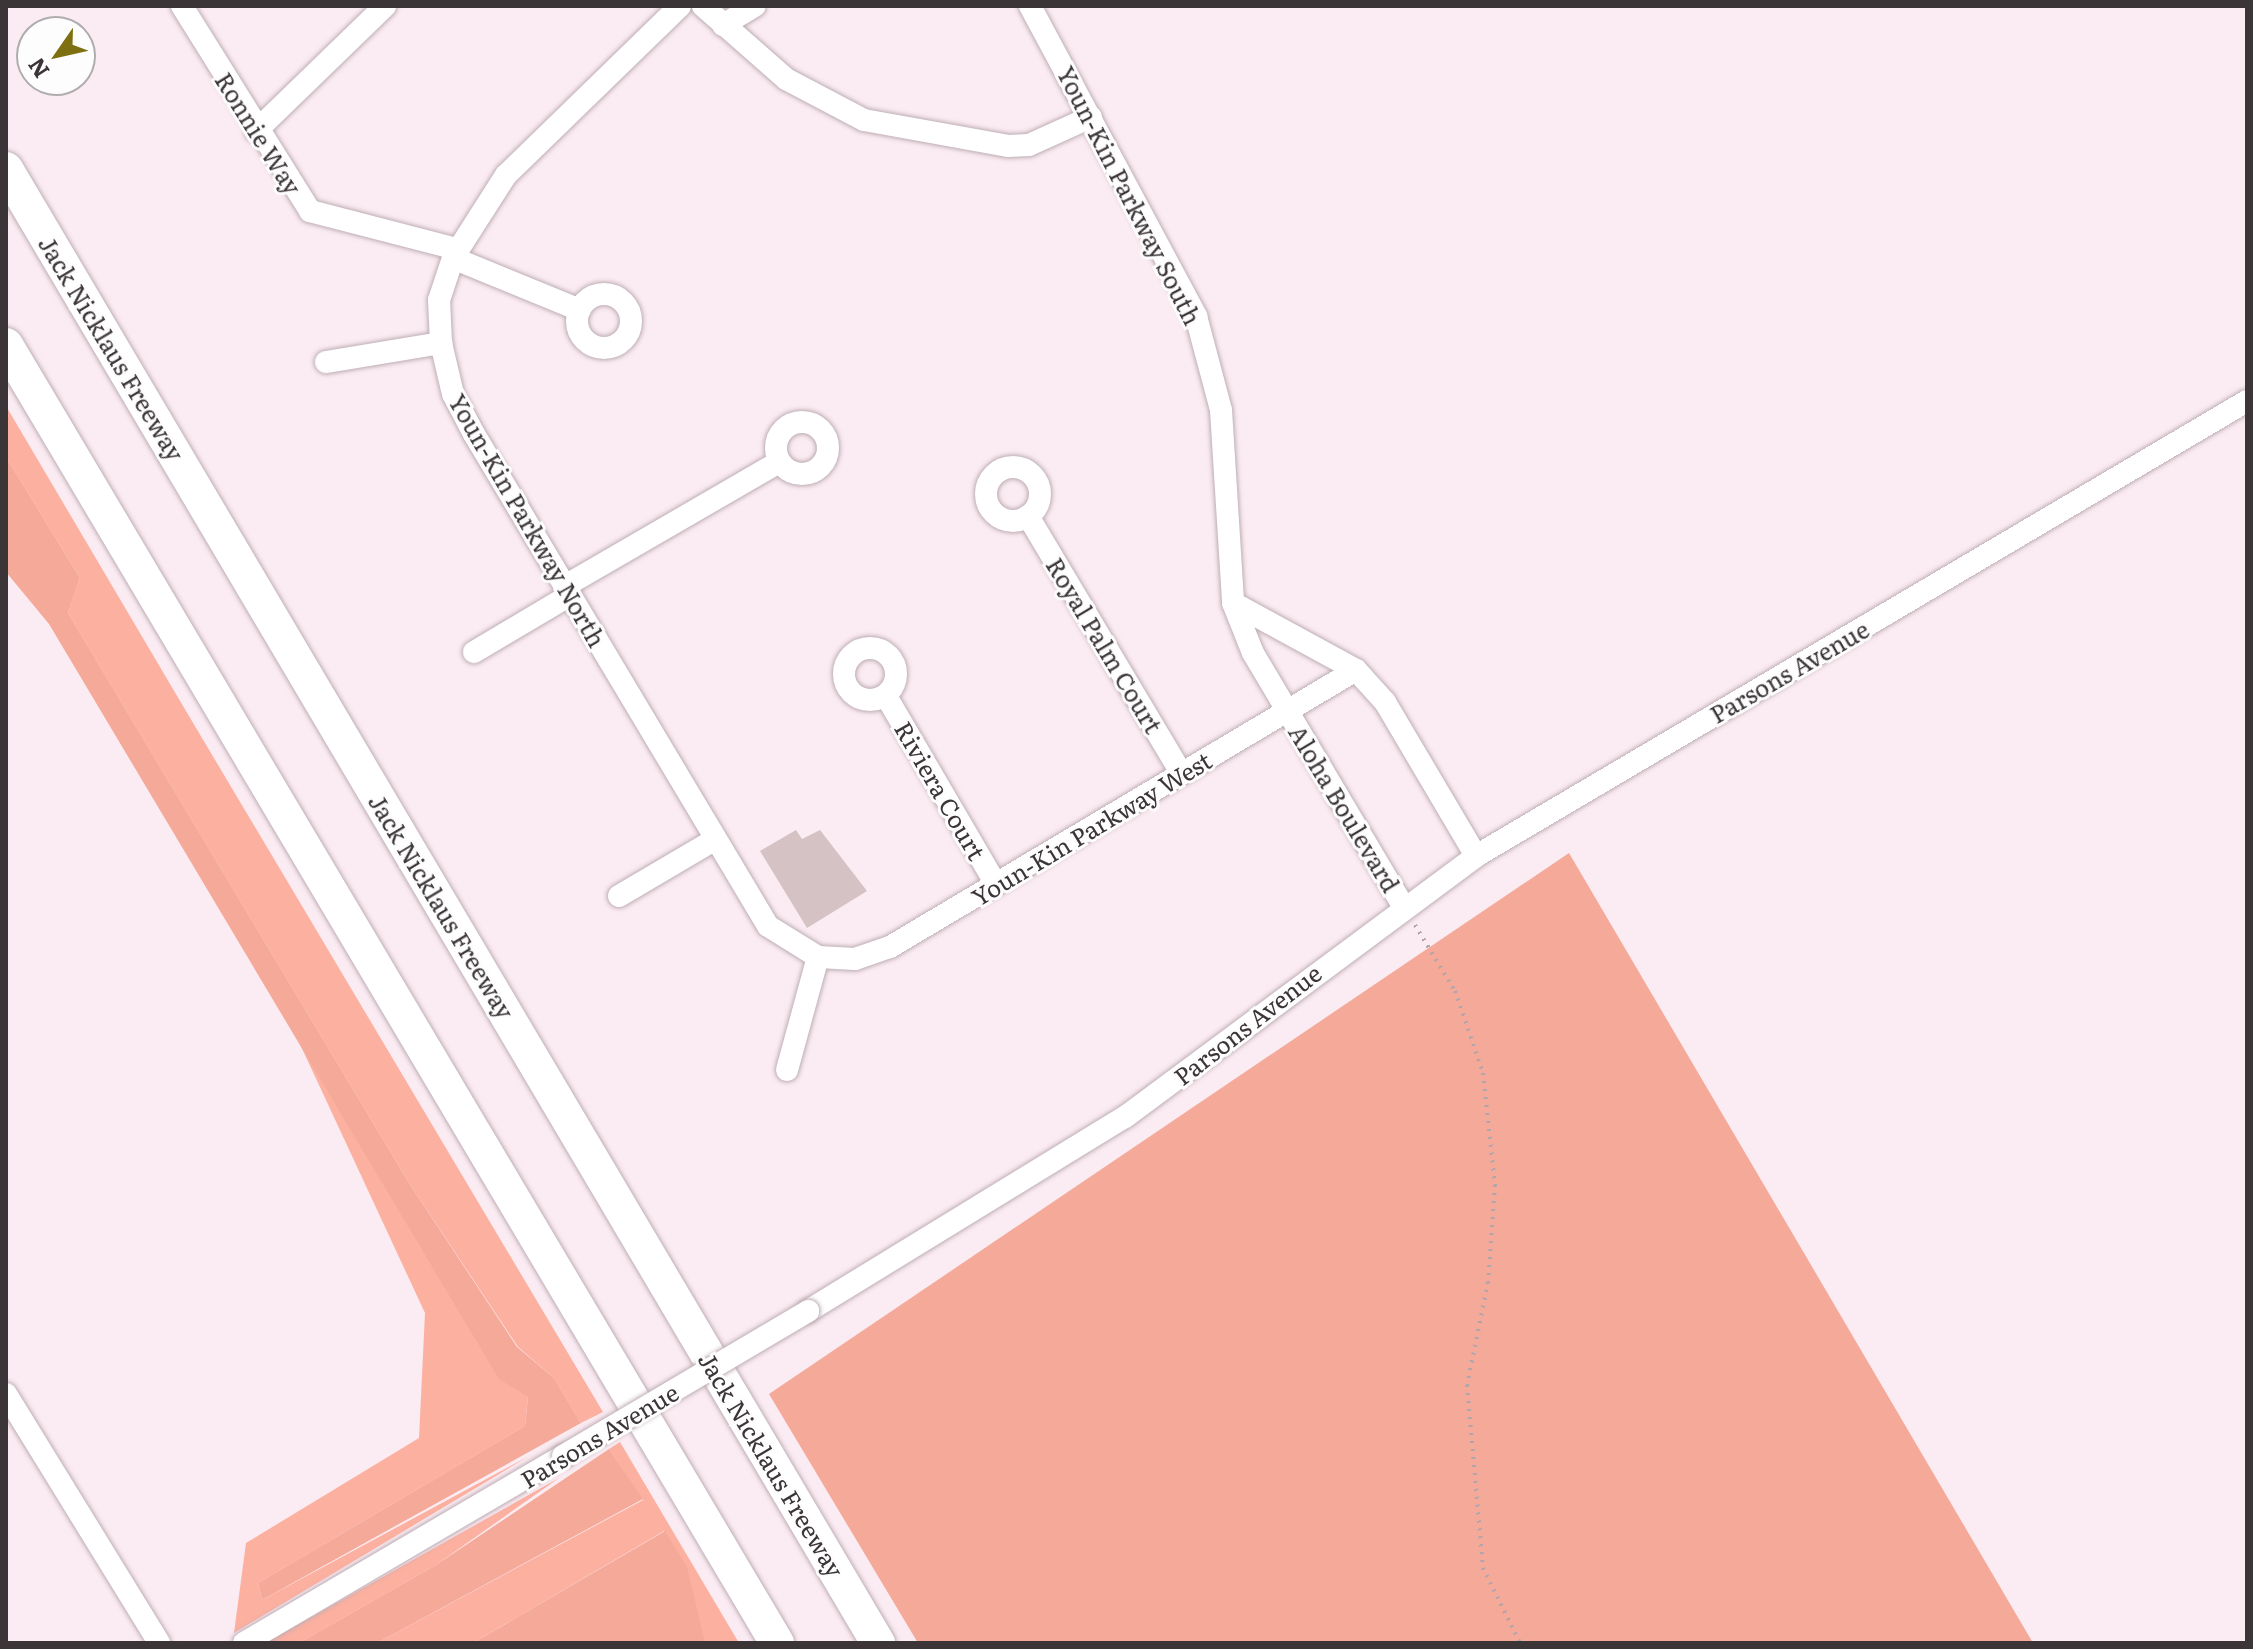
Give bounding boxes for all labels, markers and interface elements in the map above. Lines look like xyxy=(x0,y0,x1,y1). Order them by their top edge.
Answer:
north arrow xyxy=(16,16,96,96)
text: N xyxy=(19,52,56,85)
street label: Youn-Kin Parkway South xyxy=(1052,61,1208,329)
street label: Ronnie Way xyxy=(210,67,308,199)
street label: Jack Nicklaus Freeway xyxy=(33,230,191,466)
street label: Youn-Kin Parkway North xyxy=(444,388,612,652)
street label: Royal Palm Court xyxy=(1041,552,1169,738)
street label: Parsons Avenue xyxy=(1704,614,1874,728)
street label: Riviera Court xyxy=(890,716,992,864)
street label: Aloha Boulevard xyxy=(1284,719,1406,897)
street label: Youn-Kin Parkway West xyxy=(966,745,1216,911)
street label: Jack Nicklaus Freeway xyxy=(363,788,521,1024)
street label: Parsons Avenue xyxy=(1168,958,1326,1090)
street label: Jack Nicklaus Freeway xyxy=(693,1346,851,1582)
street label: Parsons Avenue xyxy=(515,1377,683,1493)

